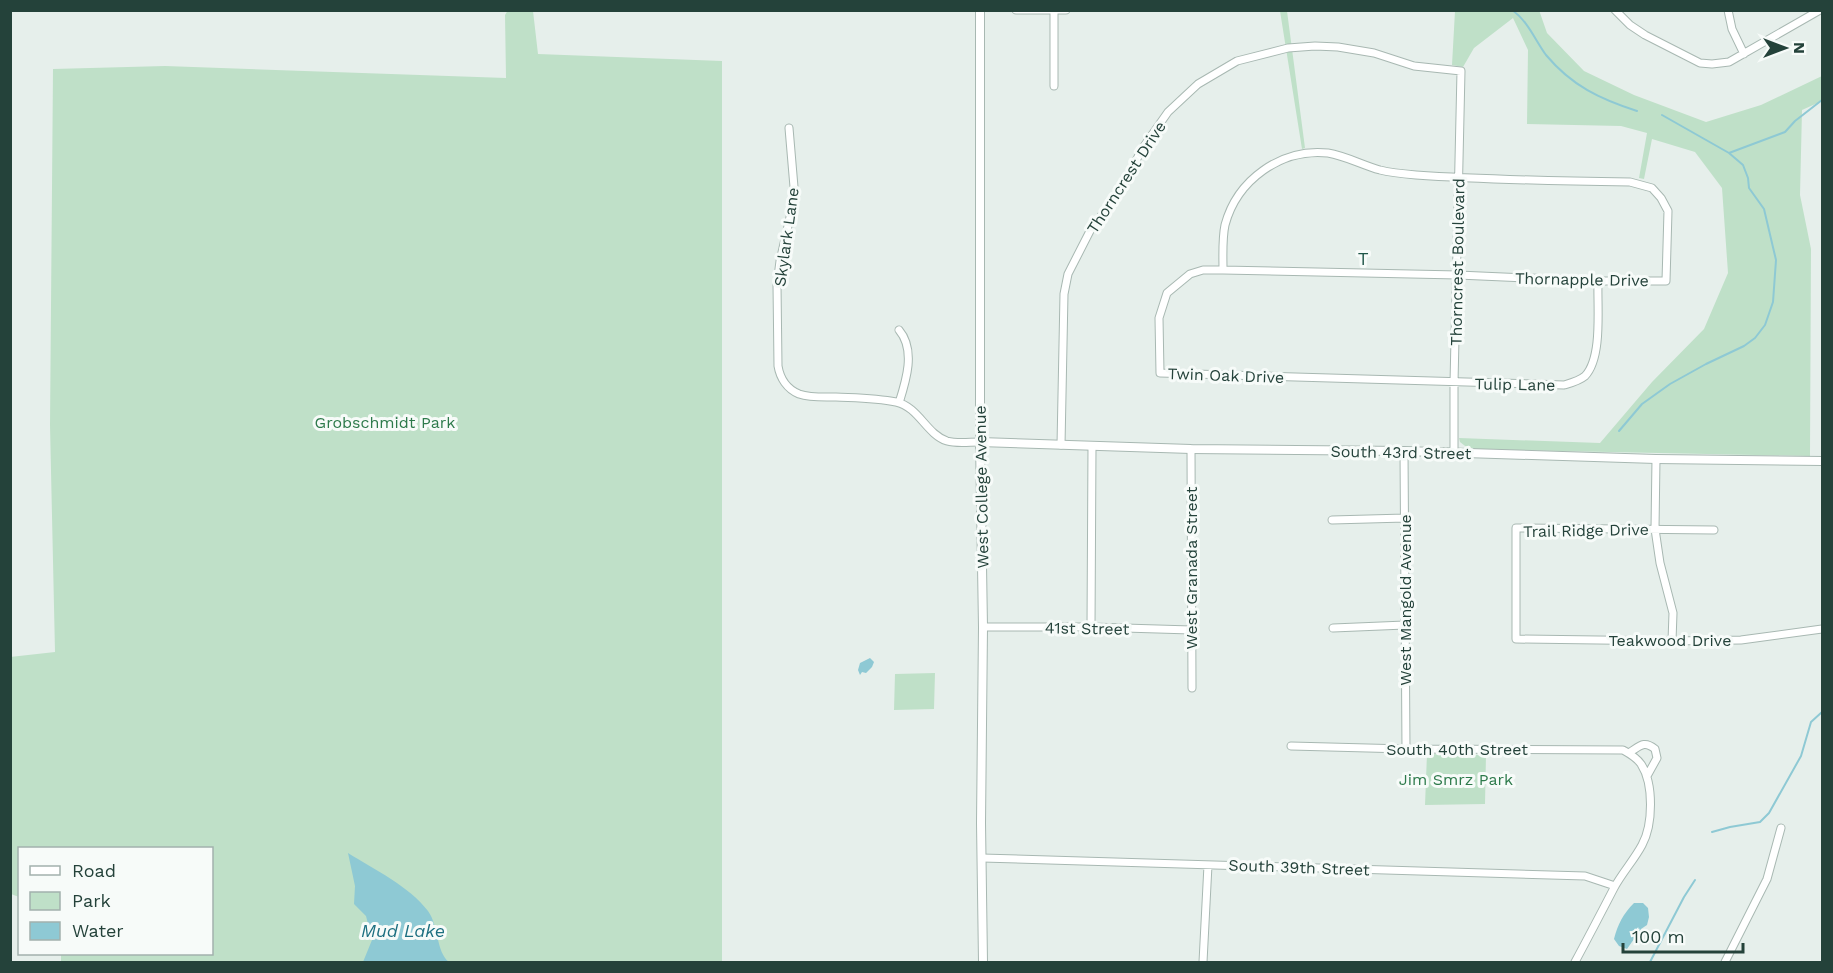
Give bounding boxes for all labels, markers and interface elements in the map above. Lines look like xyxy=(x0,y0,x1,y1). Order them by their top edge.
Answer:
north arrow xyxy=(1755,18,1815,78)
text: N xyxy=(1790,42,1809,54)
street label: Thorncrest Drive xyxy=(1083,118,1170,237)
street label: Thorncrest Boulevard xyxy=(1447,178,1468,346)
street label: Skylark Lane xyxy=(770,186,803,288)
district label: T xyxy=(1358,248,1370,269)
street label: Thornapple Drive xyxy=(1515,269,1649,290)
street label: Twin Oak Drive xyxy=(1167,364,1285,387)
street label: Tulip Lane xyxy=(1474,374,1556,395)
street label: West College Avenue xyxy=(971,405,992,569)
park label: Grobschmidt Park xyxy=(315,413,455,432)
street label: South 43rd Street xyxy=(1330,442,1472,463)
street label: West Granada Street xyxy=(1182,486,1201,649)
street label: West Mangold Avenue xyxy=(1396,514,1415,686)
street label: Trail Ridge Drive xyxy=(1523,520,1649,541)
street label: 41st Street xyxy=(1045,618,1130,639)
street label: Teakwood Drive xyxy=(1609,631,1731,650)
street label: South 40th Street xyxy=(1386,740,1528,759)
park label: Jim Smrz Park xyxy=(1399,770,1513,789)
legend xyxy=(18,847,213,955)
street label: South 39th Street xyxy=(1228,856,1370,879)
text: Road xyxy=(72,860,116,881)
text: Park xyxy=(72,890,111,911)
scale bar xyxy=(1623,916,1743,954)
text: Water xyxy=(72,920,124,941)
water label: Mud Lake xyxy=(361,920,445,941)
text: 100 m xyxy=(1632,926,1685,947)

